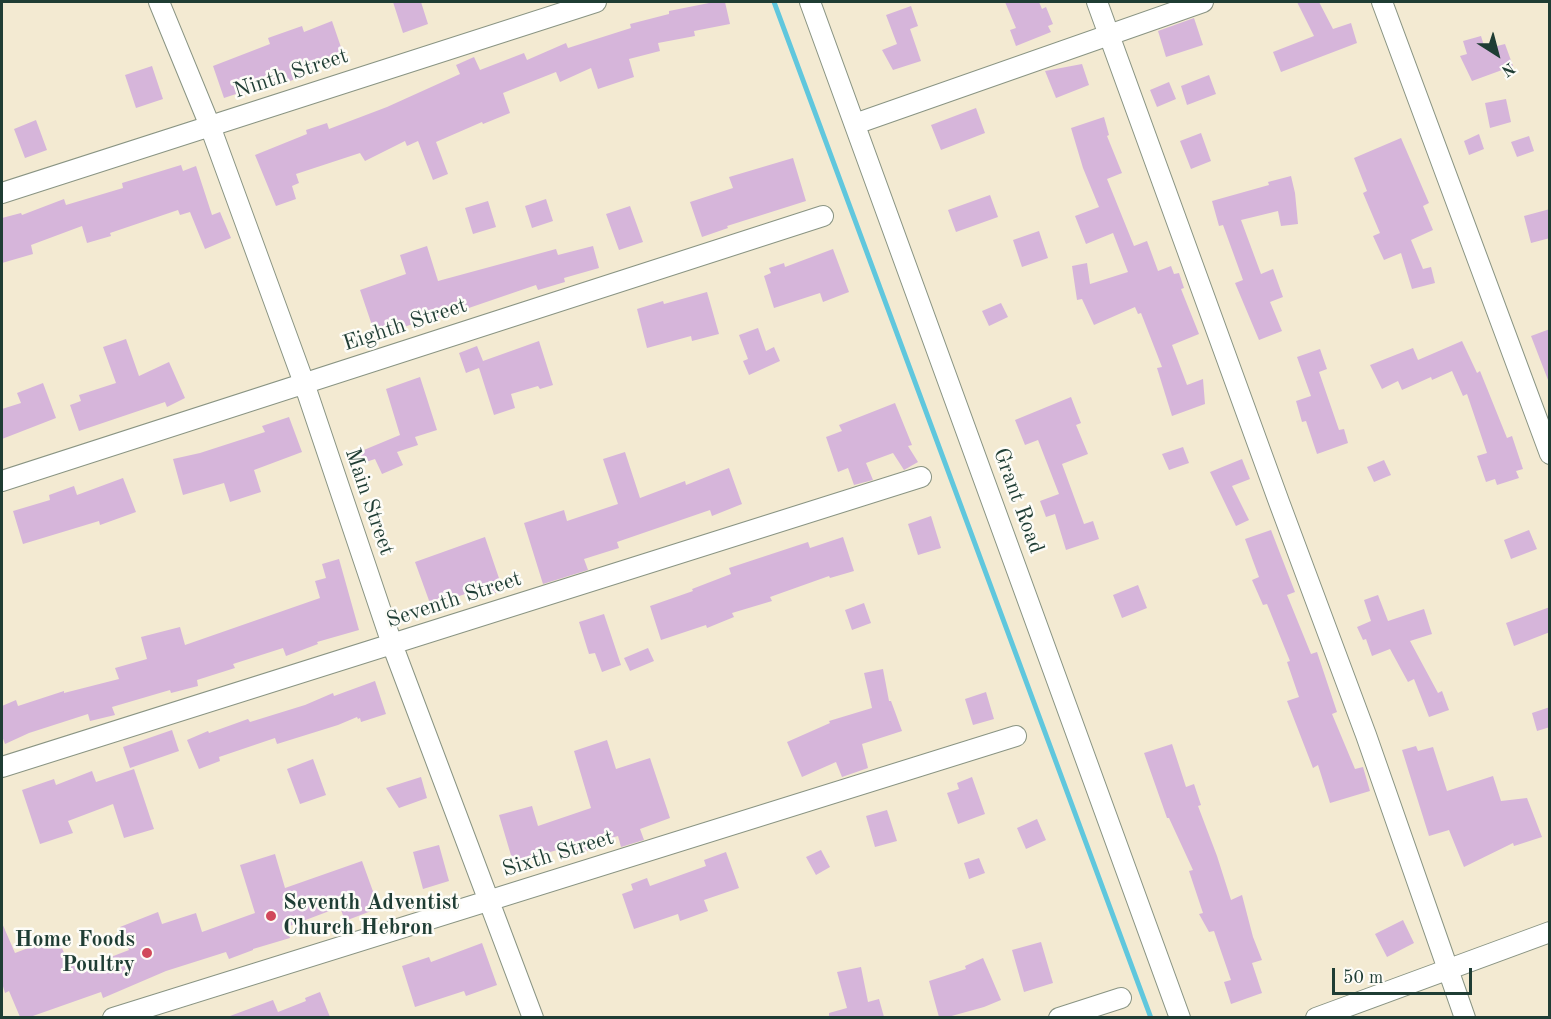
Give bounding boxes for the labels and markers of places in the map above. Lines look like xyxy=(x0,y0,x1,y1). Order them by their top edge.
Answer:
place label: Seventh Adventist Church Hebron xyxy=(283,890,459,942)
marker: Seventh Adventist Church Hebron xyxy=(264,909,278,923)
place label: Home Foods Poultry xyxy=(14,927,135,978)
marker: Home Foods Poultry xyxy=(140,946,154,960)

